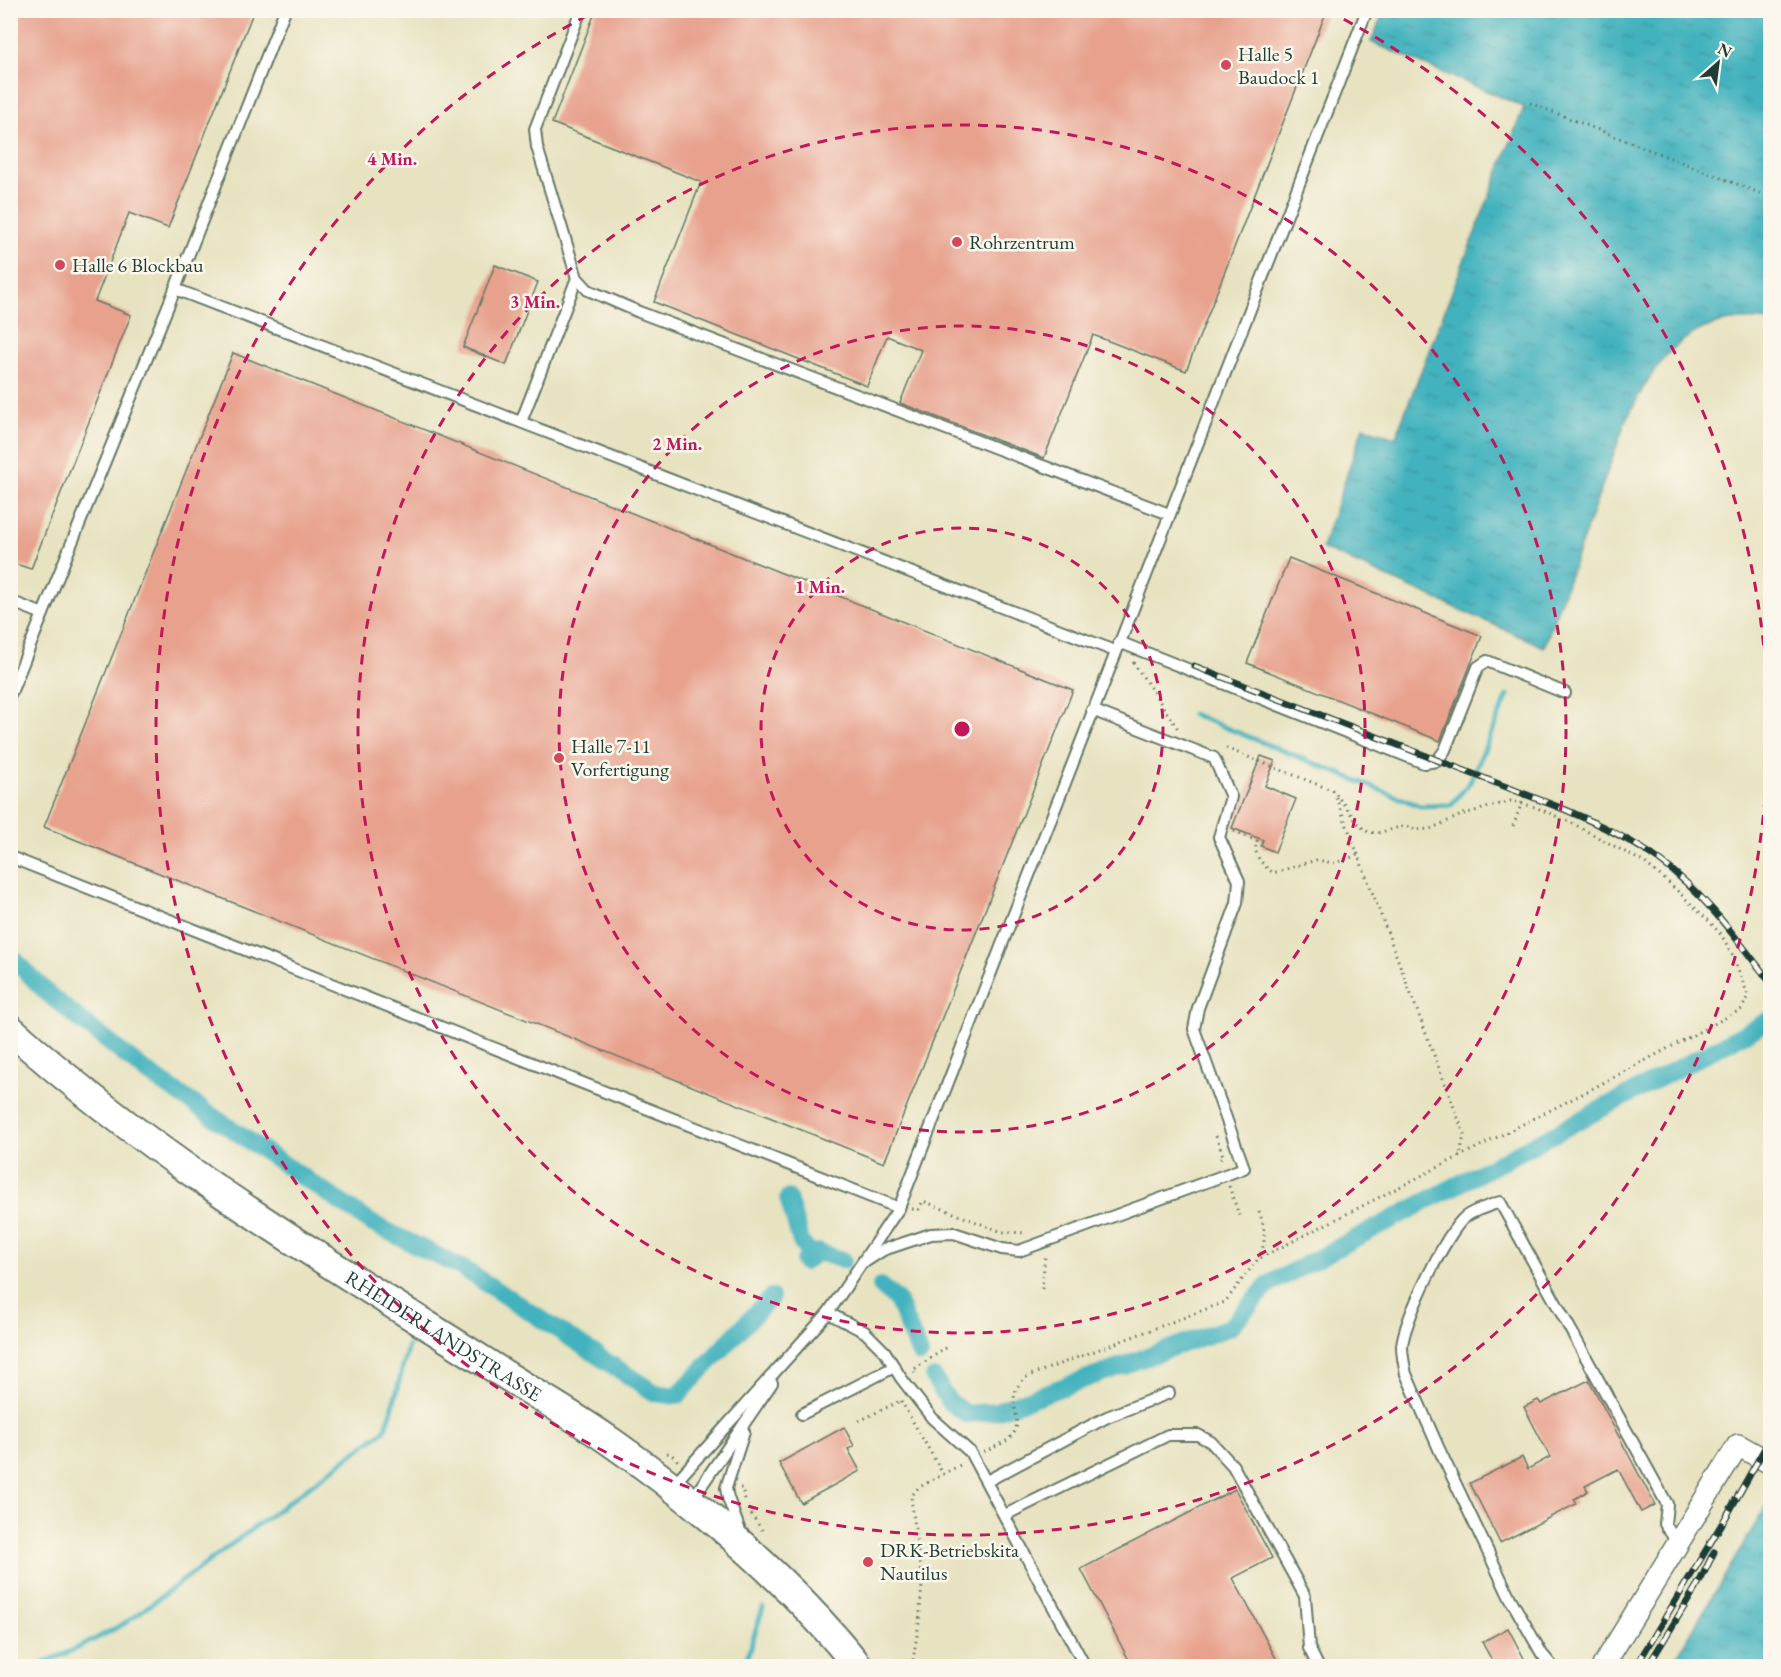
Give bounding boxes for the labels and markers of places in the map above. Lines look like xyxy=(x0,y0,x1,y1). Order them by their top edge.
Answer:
place label: Halle 5 Baudock 1 xyxy=(1238,41,1319,90)
marker: Halle 5 Baudock 1 xyxy=(1219,58,1233,72)
place label: Rohrzentrum xyxy=(969,229,1075,255)
marker: Rohrzentrum xyxy=(950,235,964,249)
place label: Halle 6 Blockbau xyxy=(72,252,204,278)
marker: Halle 6 Blockbau xyxy=(53,258,67,272)
centre of rings xyxy=(952,719,972,739)
place label: Halle 7-11 Vorfertigung xyxy=(571,733,669,782)
marker: Halle 7-11 Vorfertigung xyxy=(552,751,566,765)
place label: DRK-Betriebskita Nautilus xyxy=(880,1537,1019,1586)
marker: DRK-Betriebskita Nautilus xyxy=(861,1555,875,1569)

